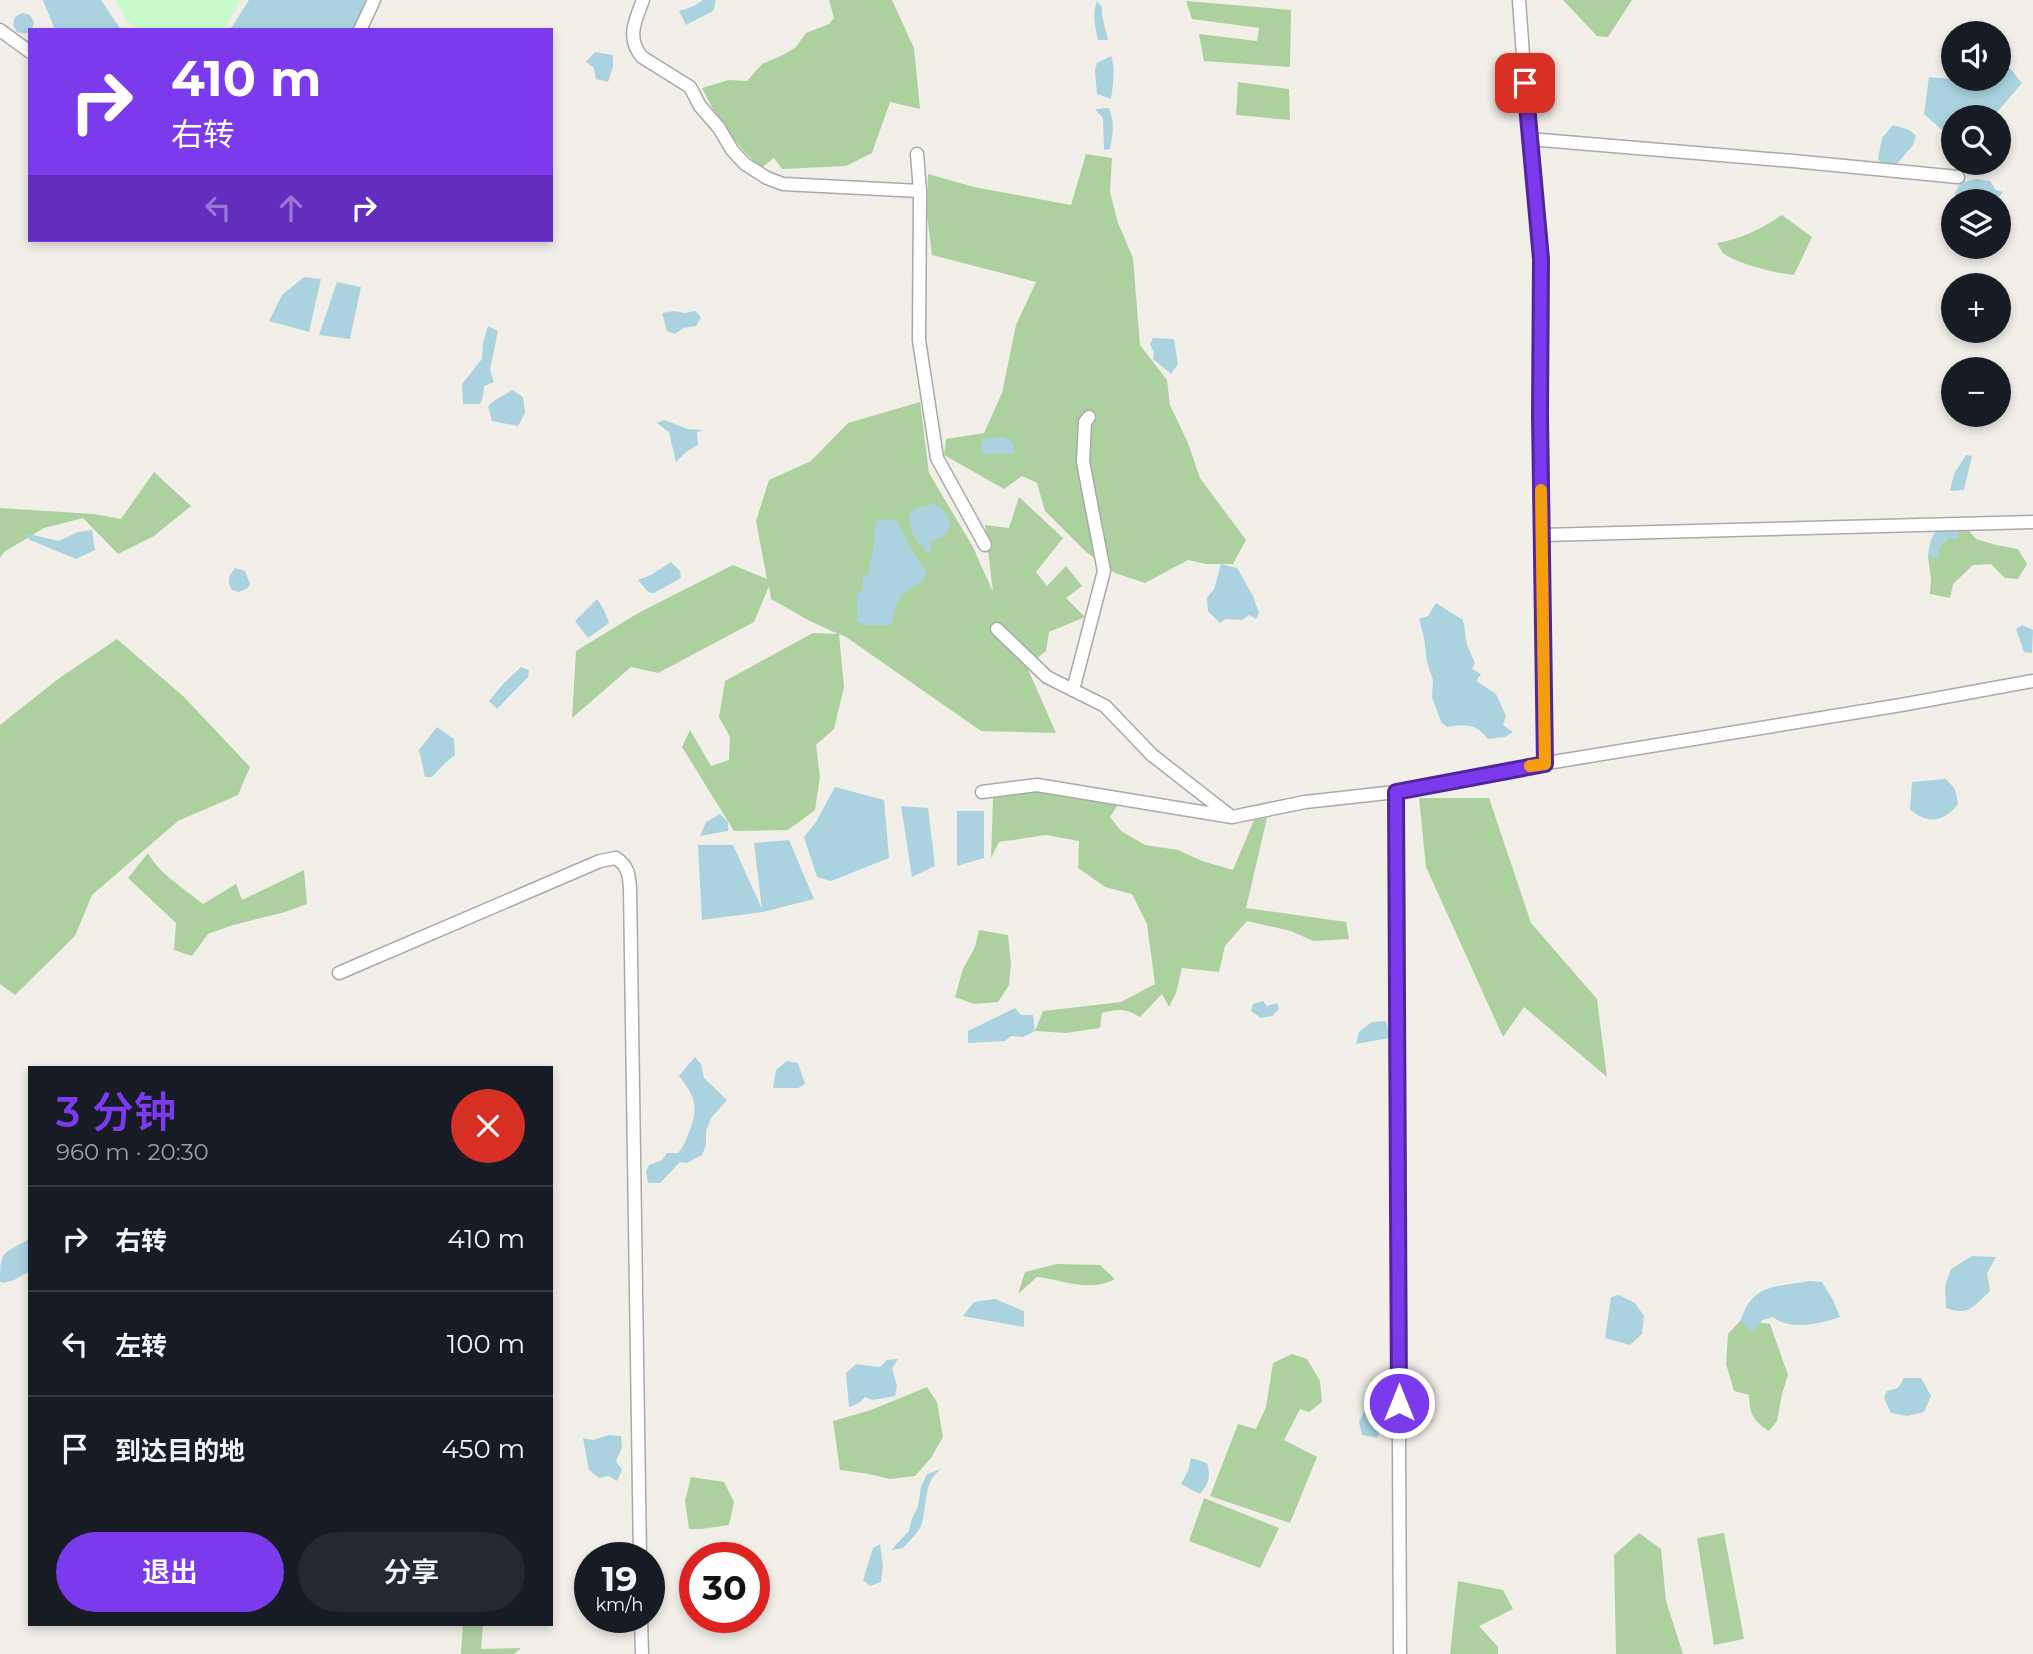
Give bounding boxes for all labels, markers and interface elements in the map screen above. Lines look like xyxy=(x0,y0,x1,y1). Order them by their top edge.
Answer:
map controls xyxy=(1941,21,2011,427)
button: sound xyxy=(1941,21,2011,91)
text: 410 m xyxy=(171,49,321,108)
pin xyxy=(1495,53,1555,113)
icon: right xyxy=(56,56,147,147)
icon: arrive xyxy=(1506,64,1544,102)
button: search xyxy=(1941,105,2011,175)
text: 右转 xyxy=(171,115,235,154)
icon: left xyxy=(199,189,237,227)
icon: ahead xyxy=(272,189,310,227)
icon: right xyxy=(345,189,383,227)
button: layers xyxy=(1941,189,2011,259)
button: + xyxy=(1941,273,2011,343)
button: − xyxy=(1941,357,2011,427)
text: 3 分钟 xyxy=(56,1086,176,1138)
button: close xyxy=(451,1089,525,1163)
text: 960 m · 20:30 xyxy=(56,1138,209,1166)
icon: right xyxy=(56,1220,94,1258)
text: 410 m xyxy=(447,1223,525,1255)
text: 右转 xyxy=(115,1225,167,1257)
icon: left xyxy=(56,1325,94,1363)
text: 100 m xyxy=(447,1328,525,1360)
text: 左转 xyxy=(115,1330,167,1362)
position arrow xyxy=(1362,1366,1436,1440)
icon: arrive xyxy=(56,1430,94,1468)
text: 450 m xyxy=(442,1433,525,1465)
text: 到达目的地 xyxy=(115,1435,245,1467)
button: 退出 xyxy=(56,1532,284,1612)
button: 分享 xyxy=(298,1532,525,1612)
speed limit sign: 30 xyxy=(679,1542,770,1633)
text: 19 xyxy=(601,1557,638,1600)
text: km/h xyxy=(595,1594,644,1616)

